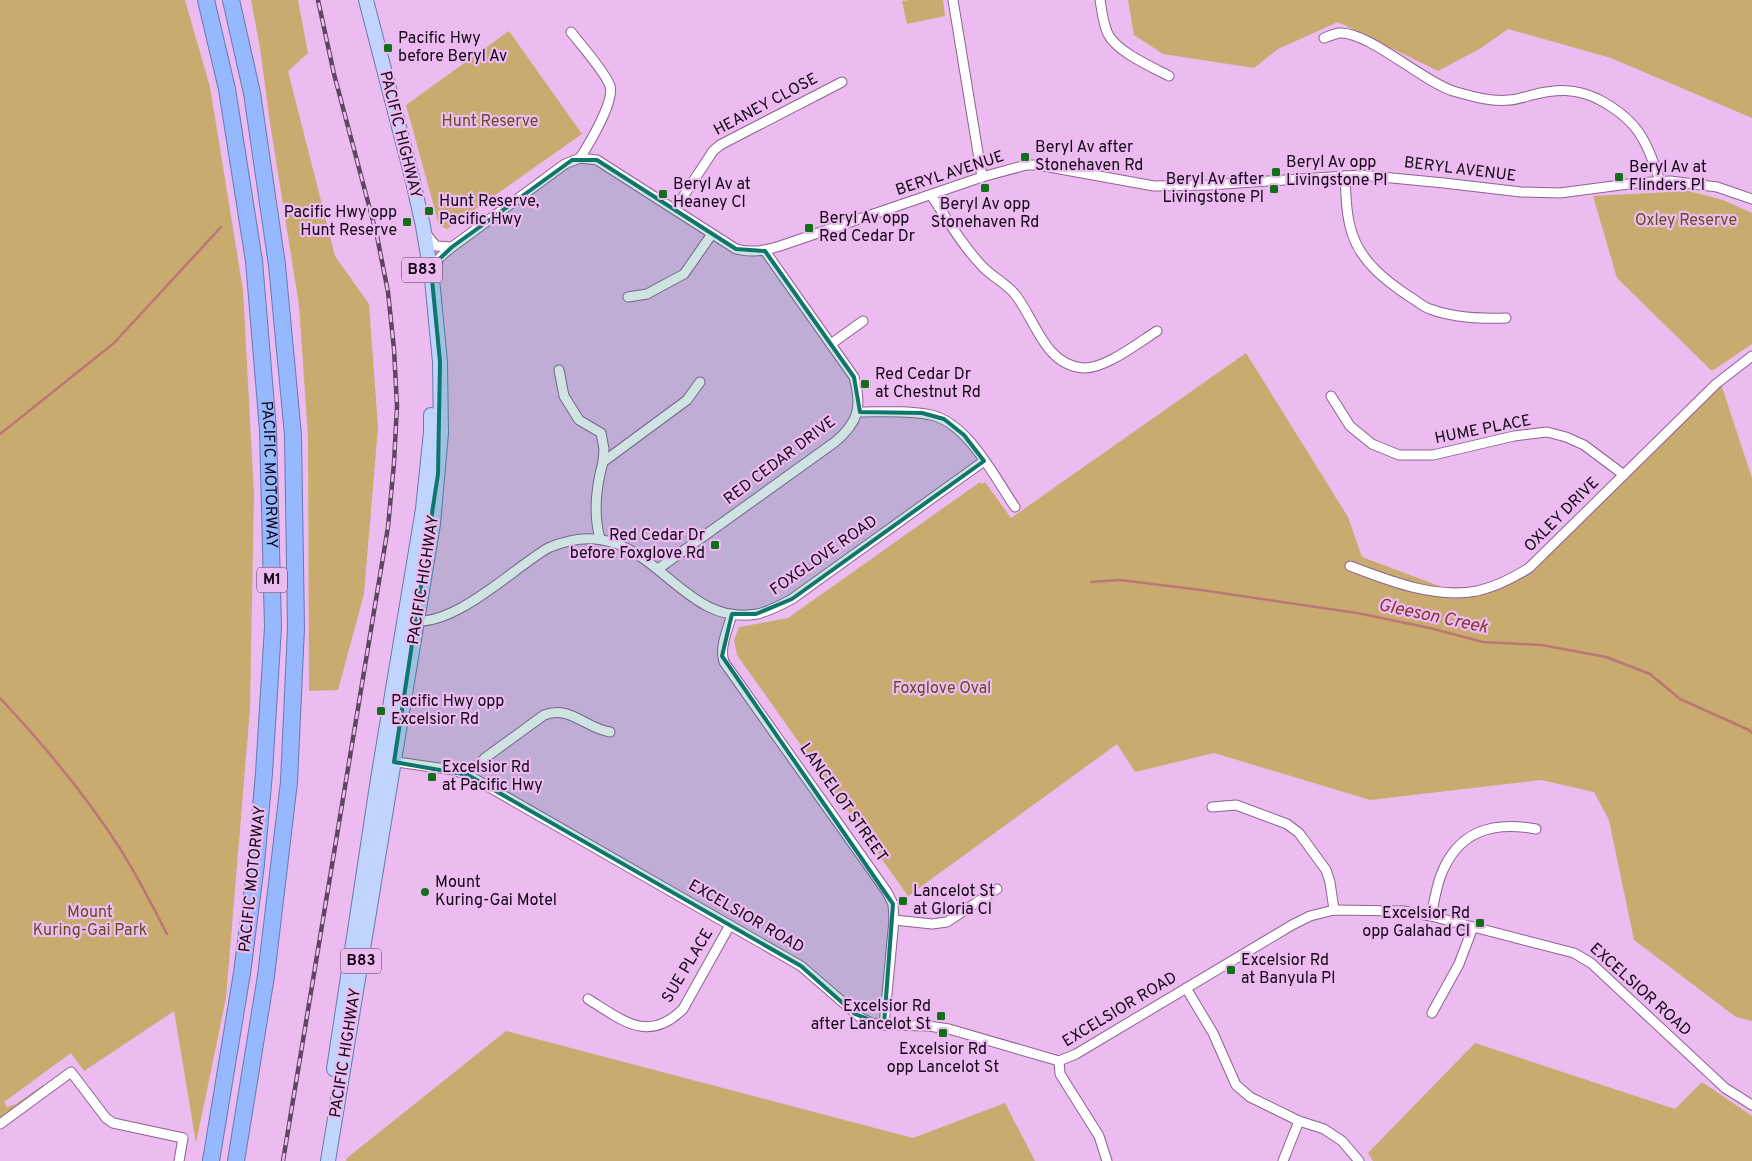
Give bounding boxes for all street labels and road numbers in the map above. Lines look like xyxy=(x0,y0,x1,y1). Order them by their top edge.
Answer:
street label: PACIFIC HIGHWAY xyxy=(374,69,426,201)
street label: HEANEY CLOSE xyxy=(710,69,822,141)
street label: BERYL AVENUE xyxy=(893,147,1007,201)
street label: BERYL AVENUE xyxy=(1403,153,1517,187)
road number: B83 xyxy=(402,258,442,282)
street label: PACIFIC MOTORWAY xyxy=(256,400,281,549)
street label: HUME PLACE xyxy=(1433,411,1533,449)
street label: RED CEDAR DRIVE xyxy=(720,412,840,510)
street label: OXLEY DRIVE xyxy=(1520,473,1604,557)
street label: FOXGLOVE ROAD xyxy=(766,512,882,600)
street label: PACIFIC HIGHWAY xyxy=(404,514,444,646)
road number: M1 xyxy=(257,568,287,592)
street label: LANCELOT STREET xyxy=(794,740,892,866)
street label: PACIFIC MOTORWAY xyxy=(235,804,271,954)
street label: EXCELSIOR ROAD xyxy=(685,876,807,958)
street label: SUE PLACE xyxy=(658,925,718,1007)
street label: EXCELSIOR ROAD xyxy=(1585,939,1695,1041)
road number: B83 xyxy=(341,948,381,974)
street label: EXCELSIOR ROAD xyxy=(1059,968,1181,1052)
street label: PACIFIC HIGHWAY xyxy=(326,987,366,1119)

